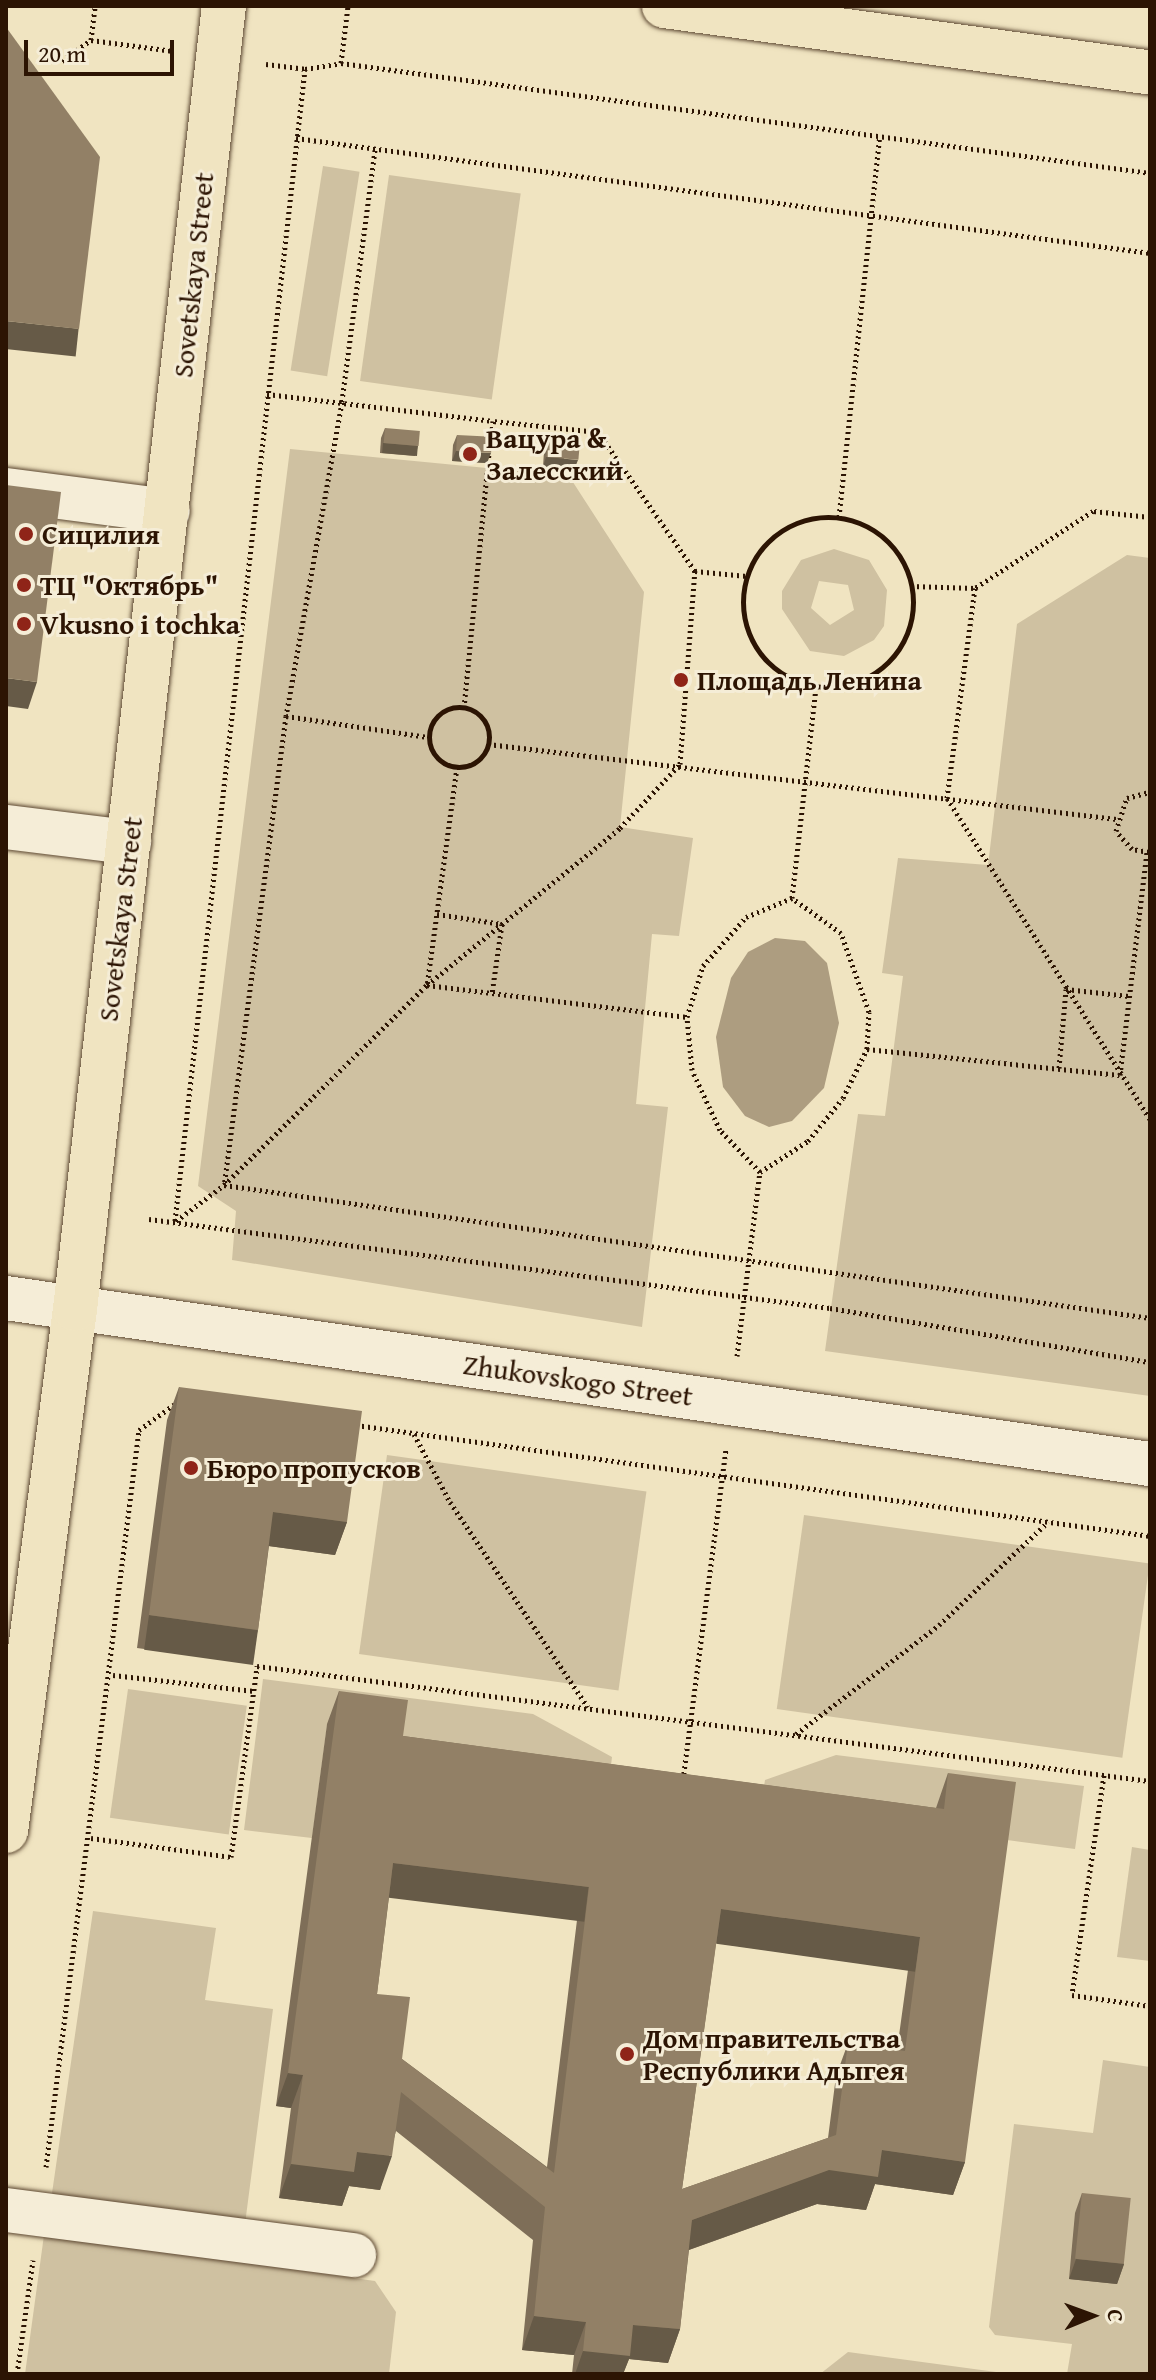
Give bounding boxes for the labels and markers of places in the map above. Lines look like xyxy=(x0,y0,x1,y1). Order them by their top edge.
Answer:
place label: Вацура & Залесский xyxy=(486,421,623,487)
marker: Вацура & Залесский xyxy=(461,445,479,463)
place label: Сицилия xyxy=(42,517,160,551)
marker: Сицилия xyxy=(17,525,35,543)
place label: ТЦ "Октябрь" xyxy=(40,568,218,602)
marker: ТЦ "Октябрь" xyxy=(15,576,33,594)
place label: Vkusno i tochka xyxy=(40,607,240,641)
marker: Vkusno i tochka xyxy=(15,615,33,633)
place label: Площадь Ленина xyxy=(697,663,922,697)
marker: Площадь Ленина xyxy=(672,671,690,689)
place label: Бюро пропусков xyxy=(207,1451,421,1485)
marker: Бюро пропусков xyxy=(182,1459,200,1477)
place label: Дом правительства Республики Адыгея xyxy=(643,2021,904,2087)
marker: Дом правительства Республики Адыгея xyxy=(618,2045,636,2063)

